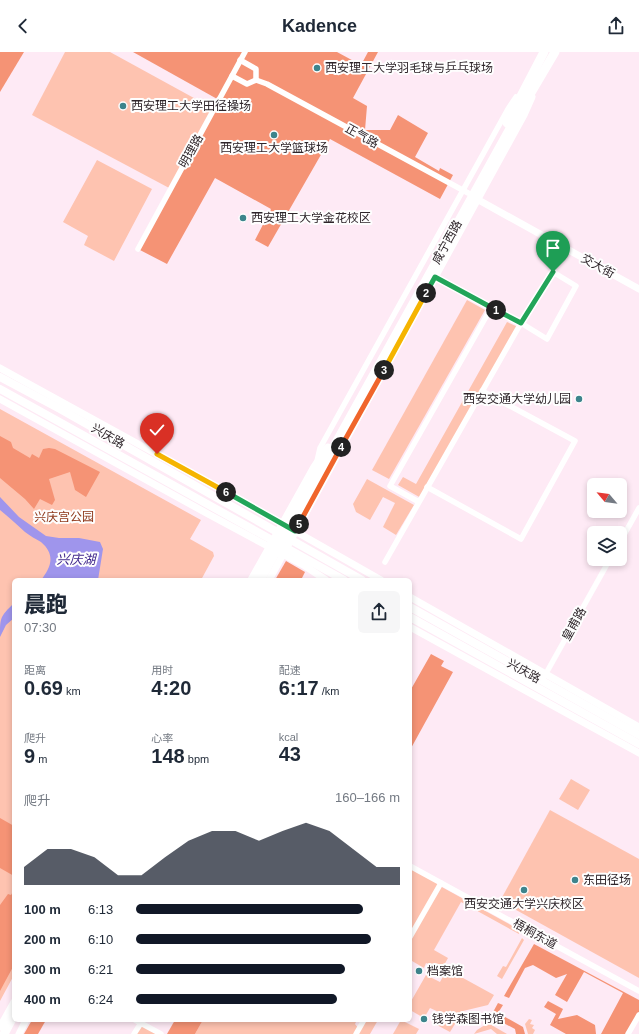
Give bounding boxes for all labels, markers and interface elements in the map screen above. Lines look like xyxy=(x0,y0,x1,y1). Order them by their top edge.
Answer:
icon: back xyxy=(12,15,34,37)
icon: share xyxy=(605,15,627,37)
text: Kadence xyxy=(282,16,357,36)
place label: 西安理工大学羽毛球与乒乓球场 xyxy=(325,61,493,75)
marker: 西安理工大学羽毛球与乒乓球场 xyxy=(312,63,322,73)
place label: 西安理工大学田径操场 xyxy=(131,99,251,113)
marker: 西安理工大学田径操场 xyxy=(118,101,128,111)
street label: 正气路 xyxy=(343,121,381,151)
marker: 西安理工大学篮球场 xyxy=(269,130,279,140)
street label: 明理路 xyxy=(176,132,206,170)
place label: 西安理工大学篮球场 xyxy=(220,141,328,155)
place label: 西安理工大学金花校区 xyxy=(251,211,371,225)
marker: 西安理工大学金花校区 xyxy=(238,213,248,223)
street label: 咸宁西路 xyxy=(429,218,465,266)
pin xyxy=(536,231,570,272)
icon: arrive xyxy=(542,237,564,259)
street label: 交大街 xyxy=(579,251,617,281)
pin: 2 xyxy=(416,283,436,303)
text: 2 xyxy=(423,287,429,299)
pin: 1 xyxy=(486,300,506,320)
text: 1 xyxy=(493,304,499,316)
pin: 3 xyxy=(374,360,394,380)
text: 3 xyxy=(381,364,387,376)
place label: 西安交通大学幼儿园 xyxy=(463,392,571,406)
marker: 西安交通大学幼儿园 xyxy=(574,394,584,404)
pin xyxy=(140,413,174,454)
icon: check xyxy=(146,419,168,441)
street label: 兴庆路 xyxy=(89,421,127,451)
pin: 4 xyxy=(331,437,351,457)
text: 4 xyxy=(338,441,344,453)
north arrow xyxy=(587,478,627,518)
map controls xyxy=(587,478,627,566)
pin: 6 xyxy=(216,482,236,502)
text: 6 xyxy=(223,486,229,498)
park label: 兴庆宫公园 xyxy=(34,510,94,524)
pin: 5 xyxy=(289,514,309,534)
text: 5 xyxy=(296,518,302,530)
button: layers xyxy=(587,526,627,566)
water label: 兴庆湖 xyxy=(56,552,97,567)
button: share xyxy=(358,591,400,633)
text: 晨跑 xyxy=(24,592,68,617)
street label: 皇甫路 xyxy=(559,605,589,643)
text: 07:30 xyxy=(24,620,57,635)
street label: 兴庆路 xyxy=(505,656,543,686)
text: 距离 xyxy=(24,664,46,676)
text: 用时 xyxy=(151,664,173,676)
text: 配速 xyxy=(279,664,301,676)
text: 0.69 xyxy=(24,677,63,699)
text: 4:20 xyxy=(151,677,191,699)
text: 6:17 xyxy=(279,677,319,699)
text: km xyxy=(63,685,81,697)
text: /km xyxy=(319,685,339,697)
text: kcal xyxy=(279,731,298,743)
text: 爬升 xyxy=(24,732,46,744)
text: 心率 xyxy=(151,732,173,744)
text: 43 xyxy=(279,743,301,765)
text: 9 xyxy=(24,745,35,767)
text: 148 xyxy=(151,745,185,767)
text: m xyxy=(35,753,47,765)
text: bpm xyxy=(185,753,209,765)
text: 160–166 m xyxy=(335,790,400,805)
text: 爬升 xyxy=(24,793,50,808)
place label: 东田径场 xyxy=(583,873,631,887)
marker: 东田径场 xyxy=(570,875,580,885)
marker: 西安交通大学兴庆校区 xyxy=(519,885,529,895)
place label: 西安交通大学兴庆校区 xyxy=(464,897,584,911)
text: 100 m xyxy=(24,902,61,917)
text: 6:13 xyxy=(88,902,113,917)
street label: 梧桐东道 xyxy=(511,916,559,952)
text: 200 m xyxy=(24,932,61,947)
text: 6:10 xyxy=(88,932,113,947)
text: 300 m xyxy=(24,962,61,977)
text: 6:21 xyxy=(88,962,113,977)
place label: 档案馆 xyxy=(427,964,463,978)
marker: 档案馆 xyxy=(414,966,424,976)
text: 400 m xyxy=(24,992,61,1007)
text: 6:24 xyxy=(88,992,113,1007)
place label: 钱学森图书馆 xyxy=(432,1012,504,1026)
marker: 钱学森图书馆 xyxy=(419,1014,429,1024)

